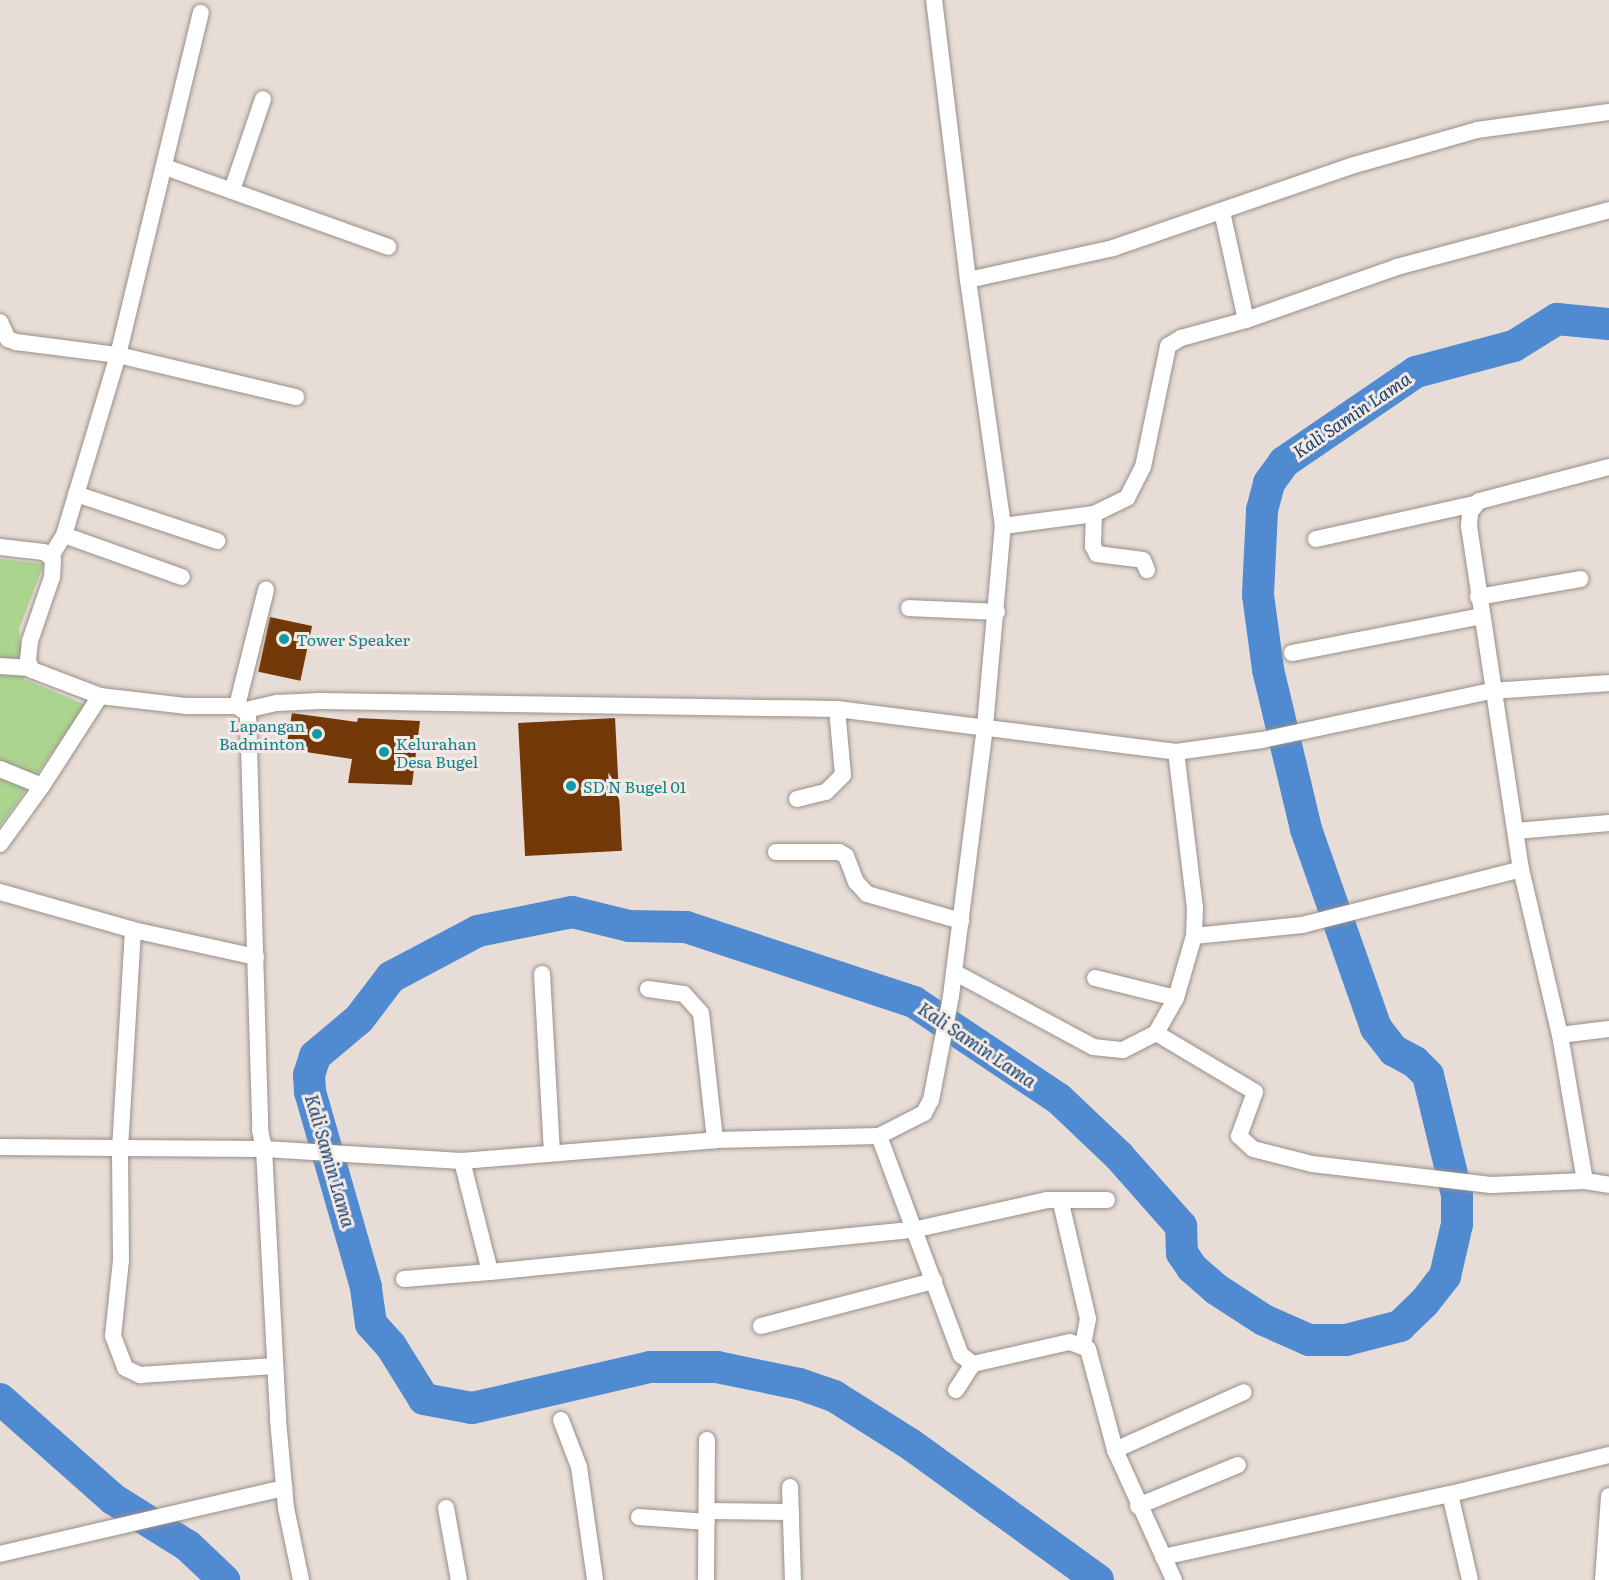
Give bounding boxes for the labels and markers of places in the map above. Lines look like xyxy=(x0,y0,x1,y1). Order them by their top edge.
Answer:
place label: Tower Speaker xyxy=(296,629,410,649)
marker: Tower Speaker xyxy=(277,632,291,646)
place label: Lapangan Badminton xyxy=(219,715,305,753)
marker: Lapangan Badminton xyxy=(310,727,324,741)
place label: Kelurahan Desa Bugel xyxy=(396,733,478,771)
marker: Kelurahan Desa Bugel xyxy=(377,745,391,759)
place label: SD N Bugel 01 xyxy=(583,776,686,796)
marker: SD N Bugel 01 xyxy=(564,779,578,793)

